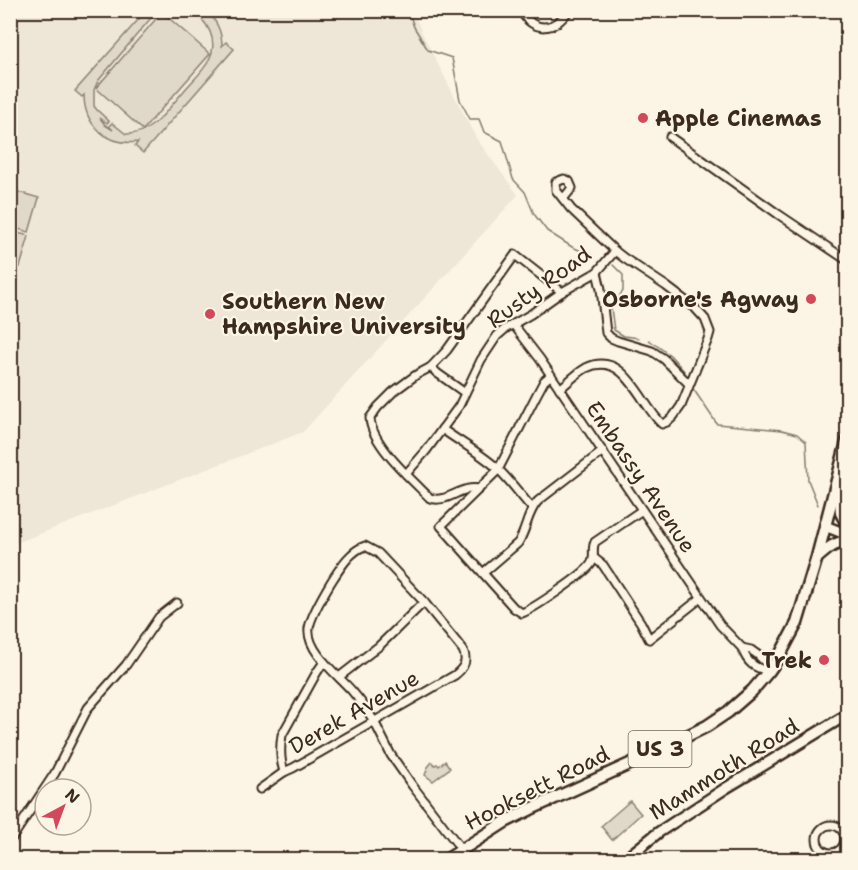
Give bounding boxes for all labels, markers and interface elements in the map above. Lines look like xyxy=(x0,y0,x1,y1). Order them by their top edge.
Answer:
place label: Apple Cinemas xyxy=(655,104,821,133)
marker: Apple Cinemas xyxy=(636,111,650,125)
street label: Rusty Road xyxy=(481,239,597,335)
place label: Osborne's Agway xyxy=(602,285,799,314)
place label: Southern New Hampshire University xyxy=(222,287,466,341)
marker: Osborne's Agway xyxy=(804,292,818,306)
marker: Southern New Hampshire University xyxy=(203,307,217,321)
street label: Embassy Avenue xyxy=(579,395,703,559)
place label: Trek xyxy=(762,646,812,675)
marker: Trek xyxy=(817,653,831,667)
street label: Derek Avenue xyxy=(284,663,424,761)
street label: Mammoth Road xyxy=(644,711,804,827)
road number: US 3 xyxy=(628,731,692,767)
street label: Hooksett Road xyxy=(460,739,614,837)
north arrow xyxy=(33,777,93,837)
text: N xyxy=(61,784,84,808)

